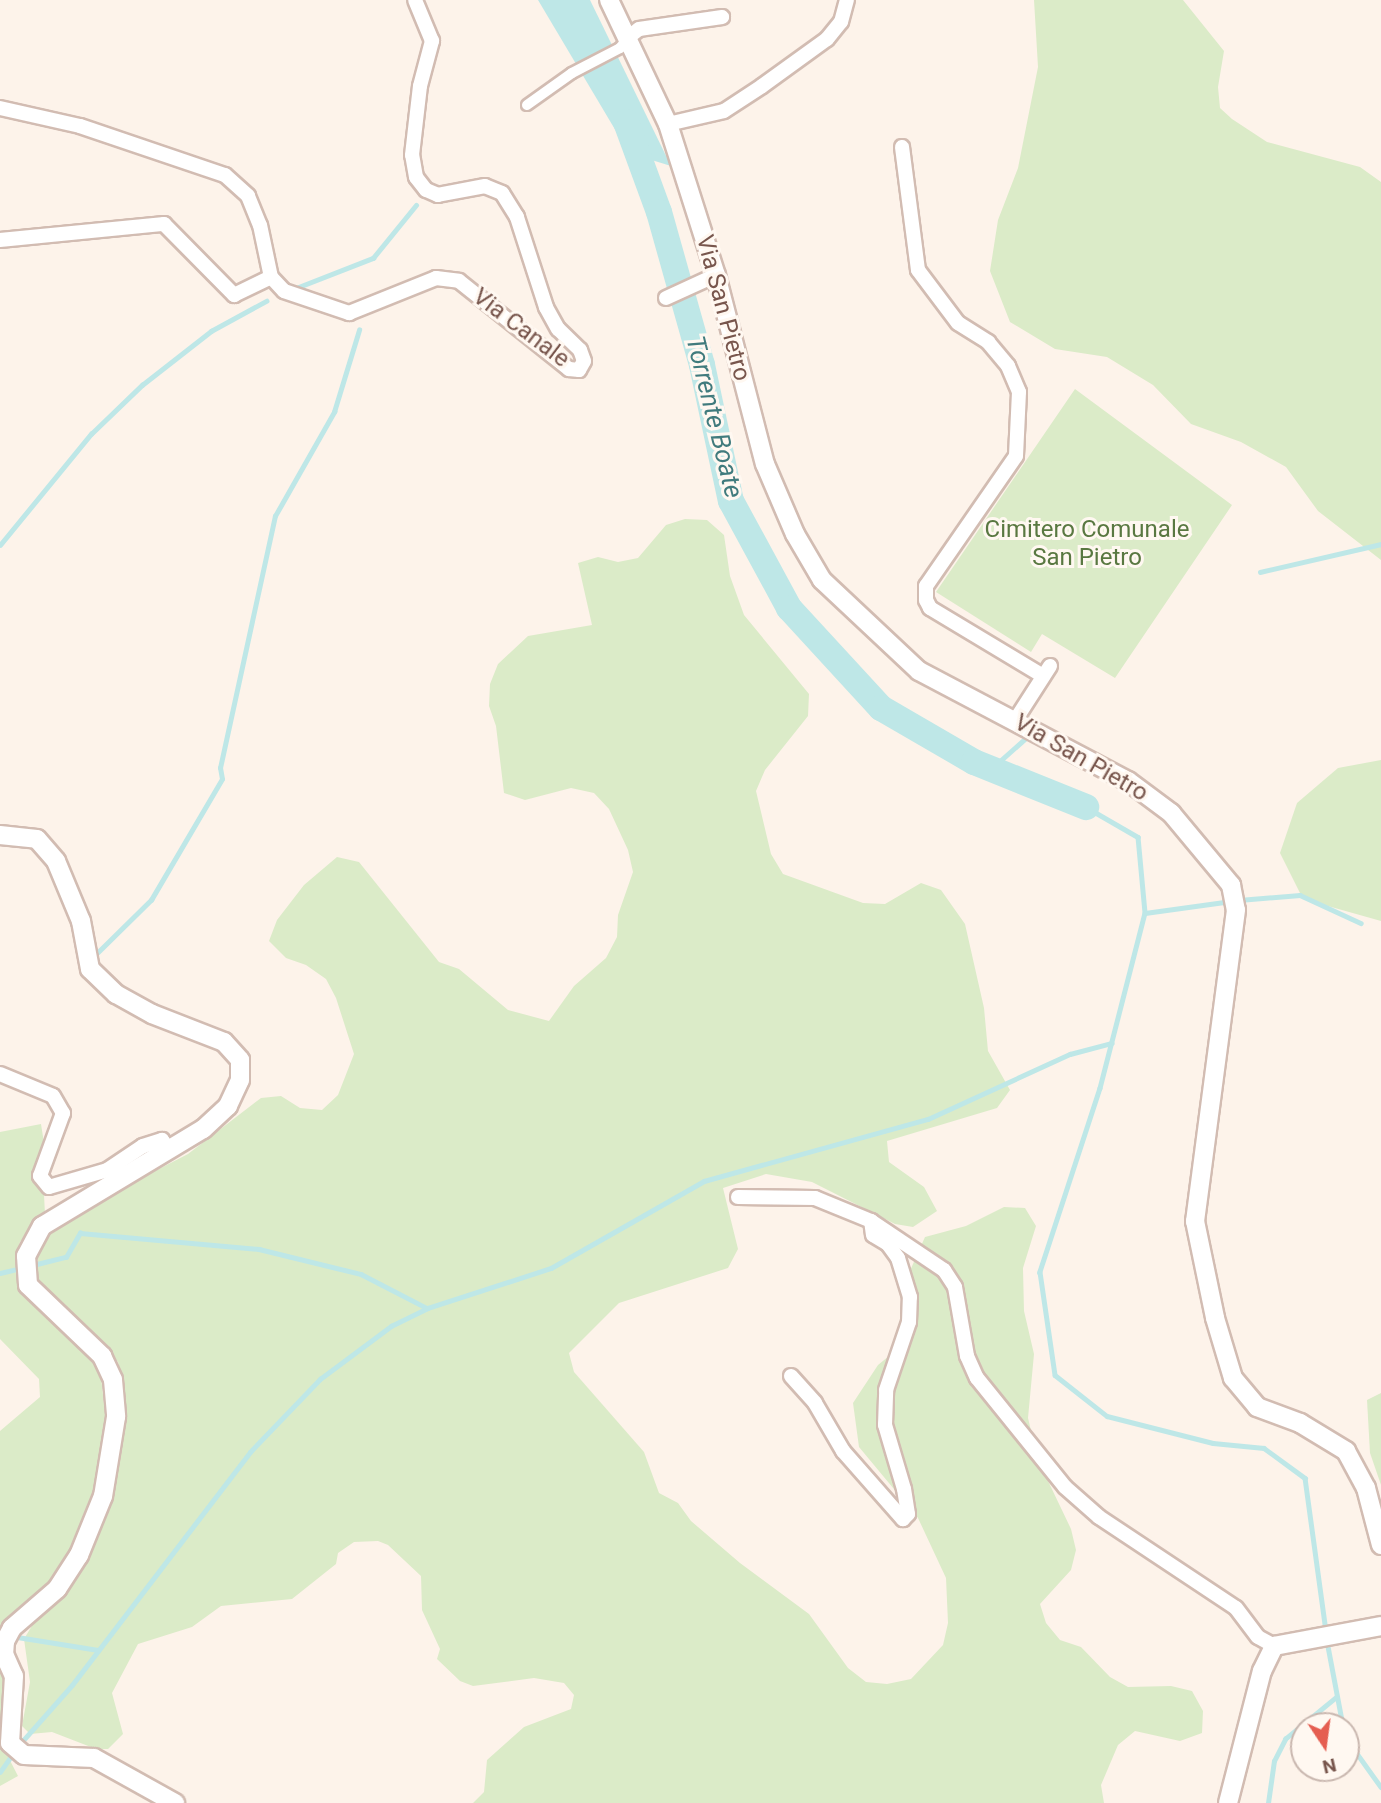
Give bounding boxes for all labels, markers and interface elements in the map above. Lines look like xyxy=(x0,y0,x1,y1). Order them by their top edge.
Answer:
street label: Via San Pietro xyxy=(690,232,756,384)
street label: Via Canale xyxy=(467,282,575,374)
water label: Torrente Boate xyxy=(679,333,749,501)
park label: Cimitero Comunale San Pietro xyxy=(985,516,1189,572)
street label: Via San Pietro xyxy=(1009,708,1153,808)
north arrow xyxy=(1290,1712,1360,1782)
text: N xyxy=(1320,1753,1339,1779)

